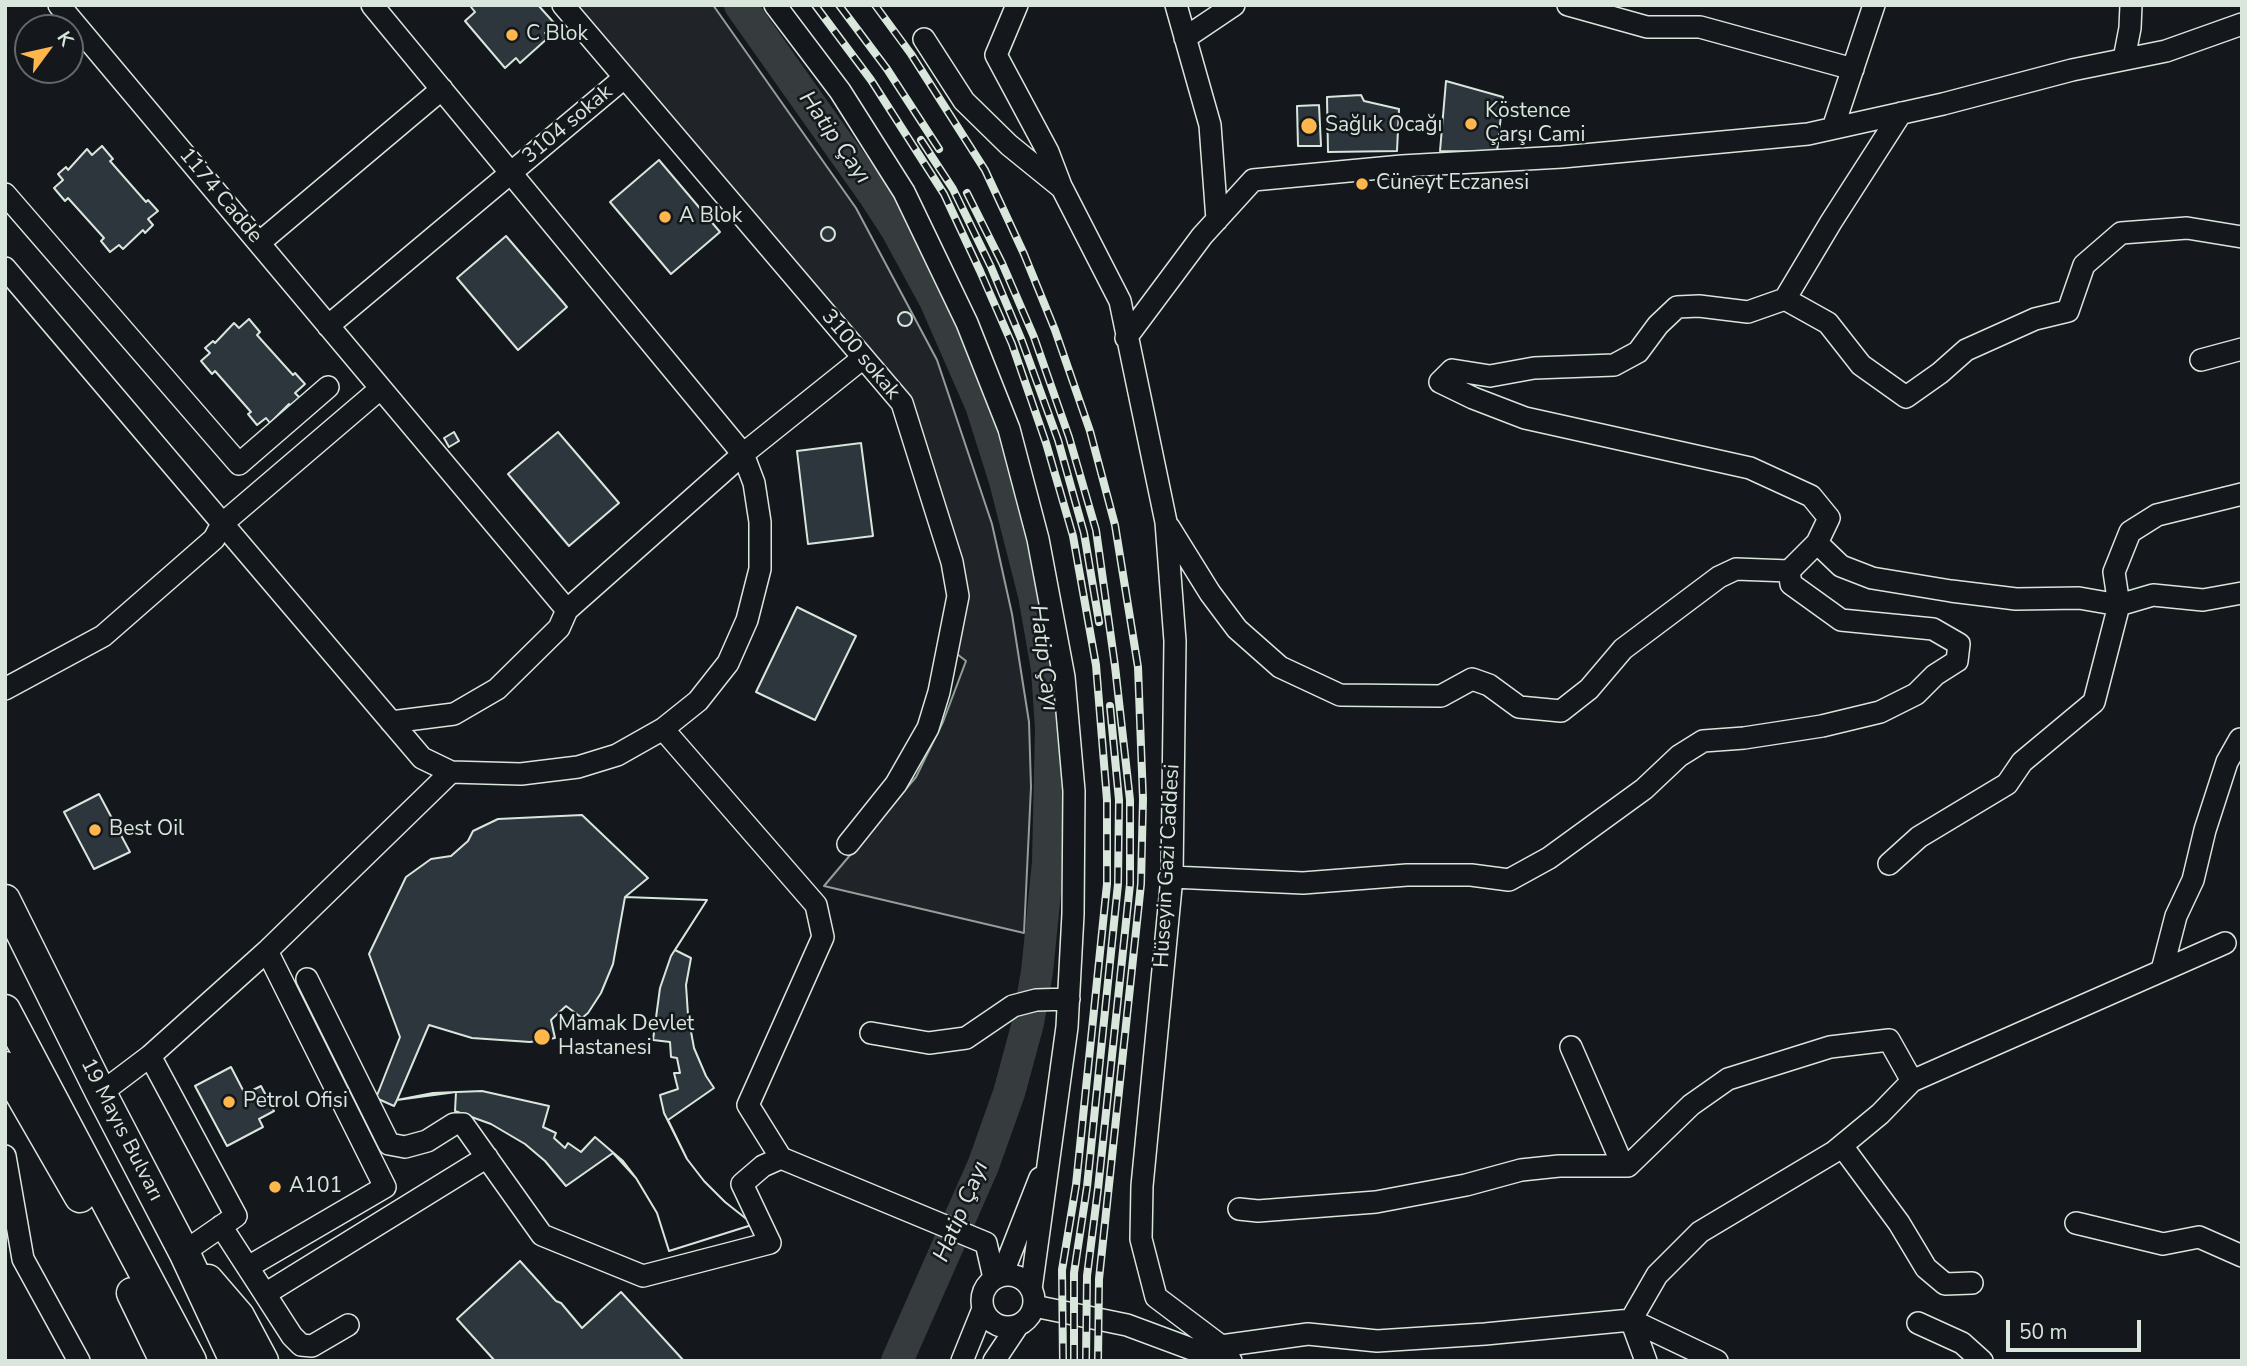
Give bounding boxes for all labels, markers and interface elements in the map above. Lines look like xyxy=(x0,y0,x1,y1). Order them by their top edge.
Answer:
north arrow xyxy=(14,14,84,84)
place label: C Blok xyxy=(526,22,588,48)
text: K xyxy=(51,26,79,51)
marker: C Blok xyxy=(504,27,520,43)
street label: 3104 sokak xyxy=(518,80,618,170)
water label: Hatip Çayı xyxy=(792,86,876,190)
place label: Köstence Çarşı Cami xyxy=(1485,99,1585,149)
place label: Sağlık Ocağı xyxy=(1325,113,1442,139)
marker: Sağlık Ocağı xyxy=(1299,116,1319,136)
marker: Köstence Çarşı Cami xyxy=(1463,116,1479,132)
street label: 1174 Cadde xyxy=(173,143,267,249)
place label: Cüneyt Eczanesi xyxy=(1376,171,1529,197)
marker: Cüneyt Eczanesi xyxy=(1354,176,1370,192)
place label: A Blok xyxy=(679,204,742,230)
marker: A Blok xyxy=(657,209,673,225)
street label: 3100 sokak xyxy=(815,305,905,405)
water label: Hatip Çayı xyxy=(1023,603,1063,713)
street label: Hüseyin Gazi Caddesi xyxy=(1150,764,1186,968)
place label: Best Oil xyxy=(109,817,184,843)
marker: Best Oil xyxy=(87,822,103,838)
place label: Mamak Devlet Hastanesi xyxy=(558,1012,694,1062)
marker: Mamak Devlet Hastanesi xyxy=(532,1027,552,1047)
street label: 19 Mayıs Bulvarı xyxy=(74,1054,168,1206)
place label: Petrol Ofisi xyxy=(243,1089,348,1115)
marker: Petrol Ofisi xyxy=(221,1094,237,1110)
water label: Hatip Çayı xyxy=(928,1157,996,1267)
place label: A101 xyxy=(289,1174,342,1200)
marker: A101 xyxy=(267,1179,283,1195)
scale bar xyxy=(2009,1306,2144,1350)
text: 50 m xyxy=(2019,1318,2068,1346)

